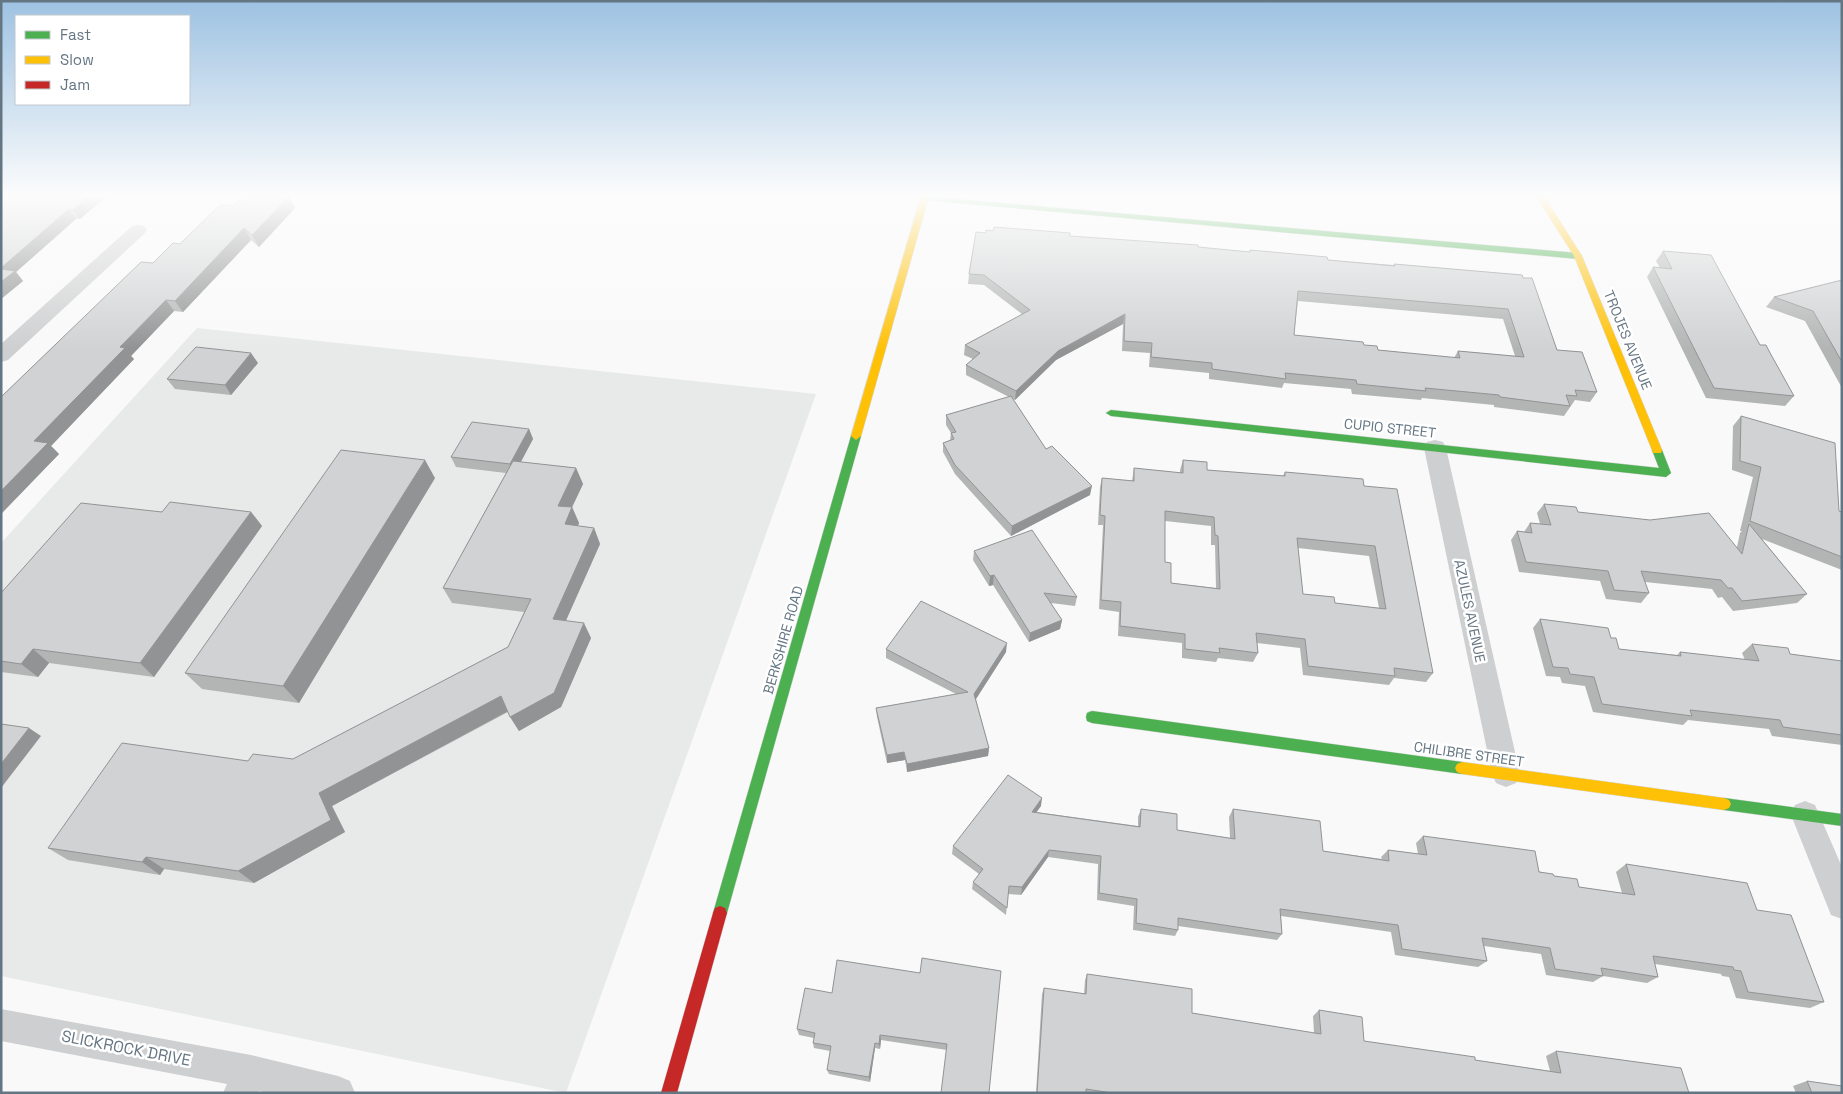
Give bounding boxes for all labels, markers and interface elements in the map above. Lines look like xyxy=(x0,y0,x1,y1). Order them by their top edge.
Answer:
legend xyxy=(15,15,190,105)
text: Fast xyxy=(60,25,91,44)
text: Slow xyxy=(60,50,94,69)
text: Jam xyxy=(60,75,90,94)
street label: TROJES AVENUE xyxy=(1600,288,1656,393)
street label: CUPIO STREET xyxy=(1343,414,1437,442)
street label: AZULES AVENUE xyxy=(1450,558,1490,664)
street label: BERKSHIRE ROAD xyxy=(759,584,807,696)
street label: CHILIBRE STREET xyxy=(1413,737,1525,771)
street label: SLICKROCK DRIVE xyxy=(60,1025,192,1071)

